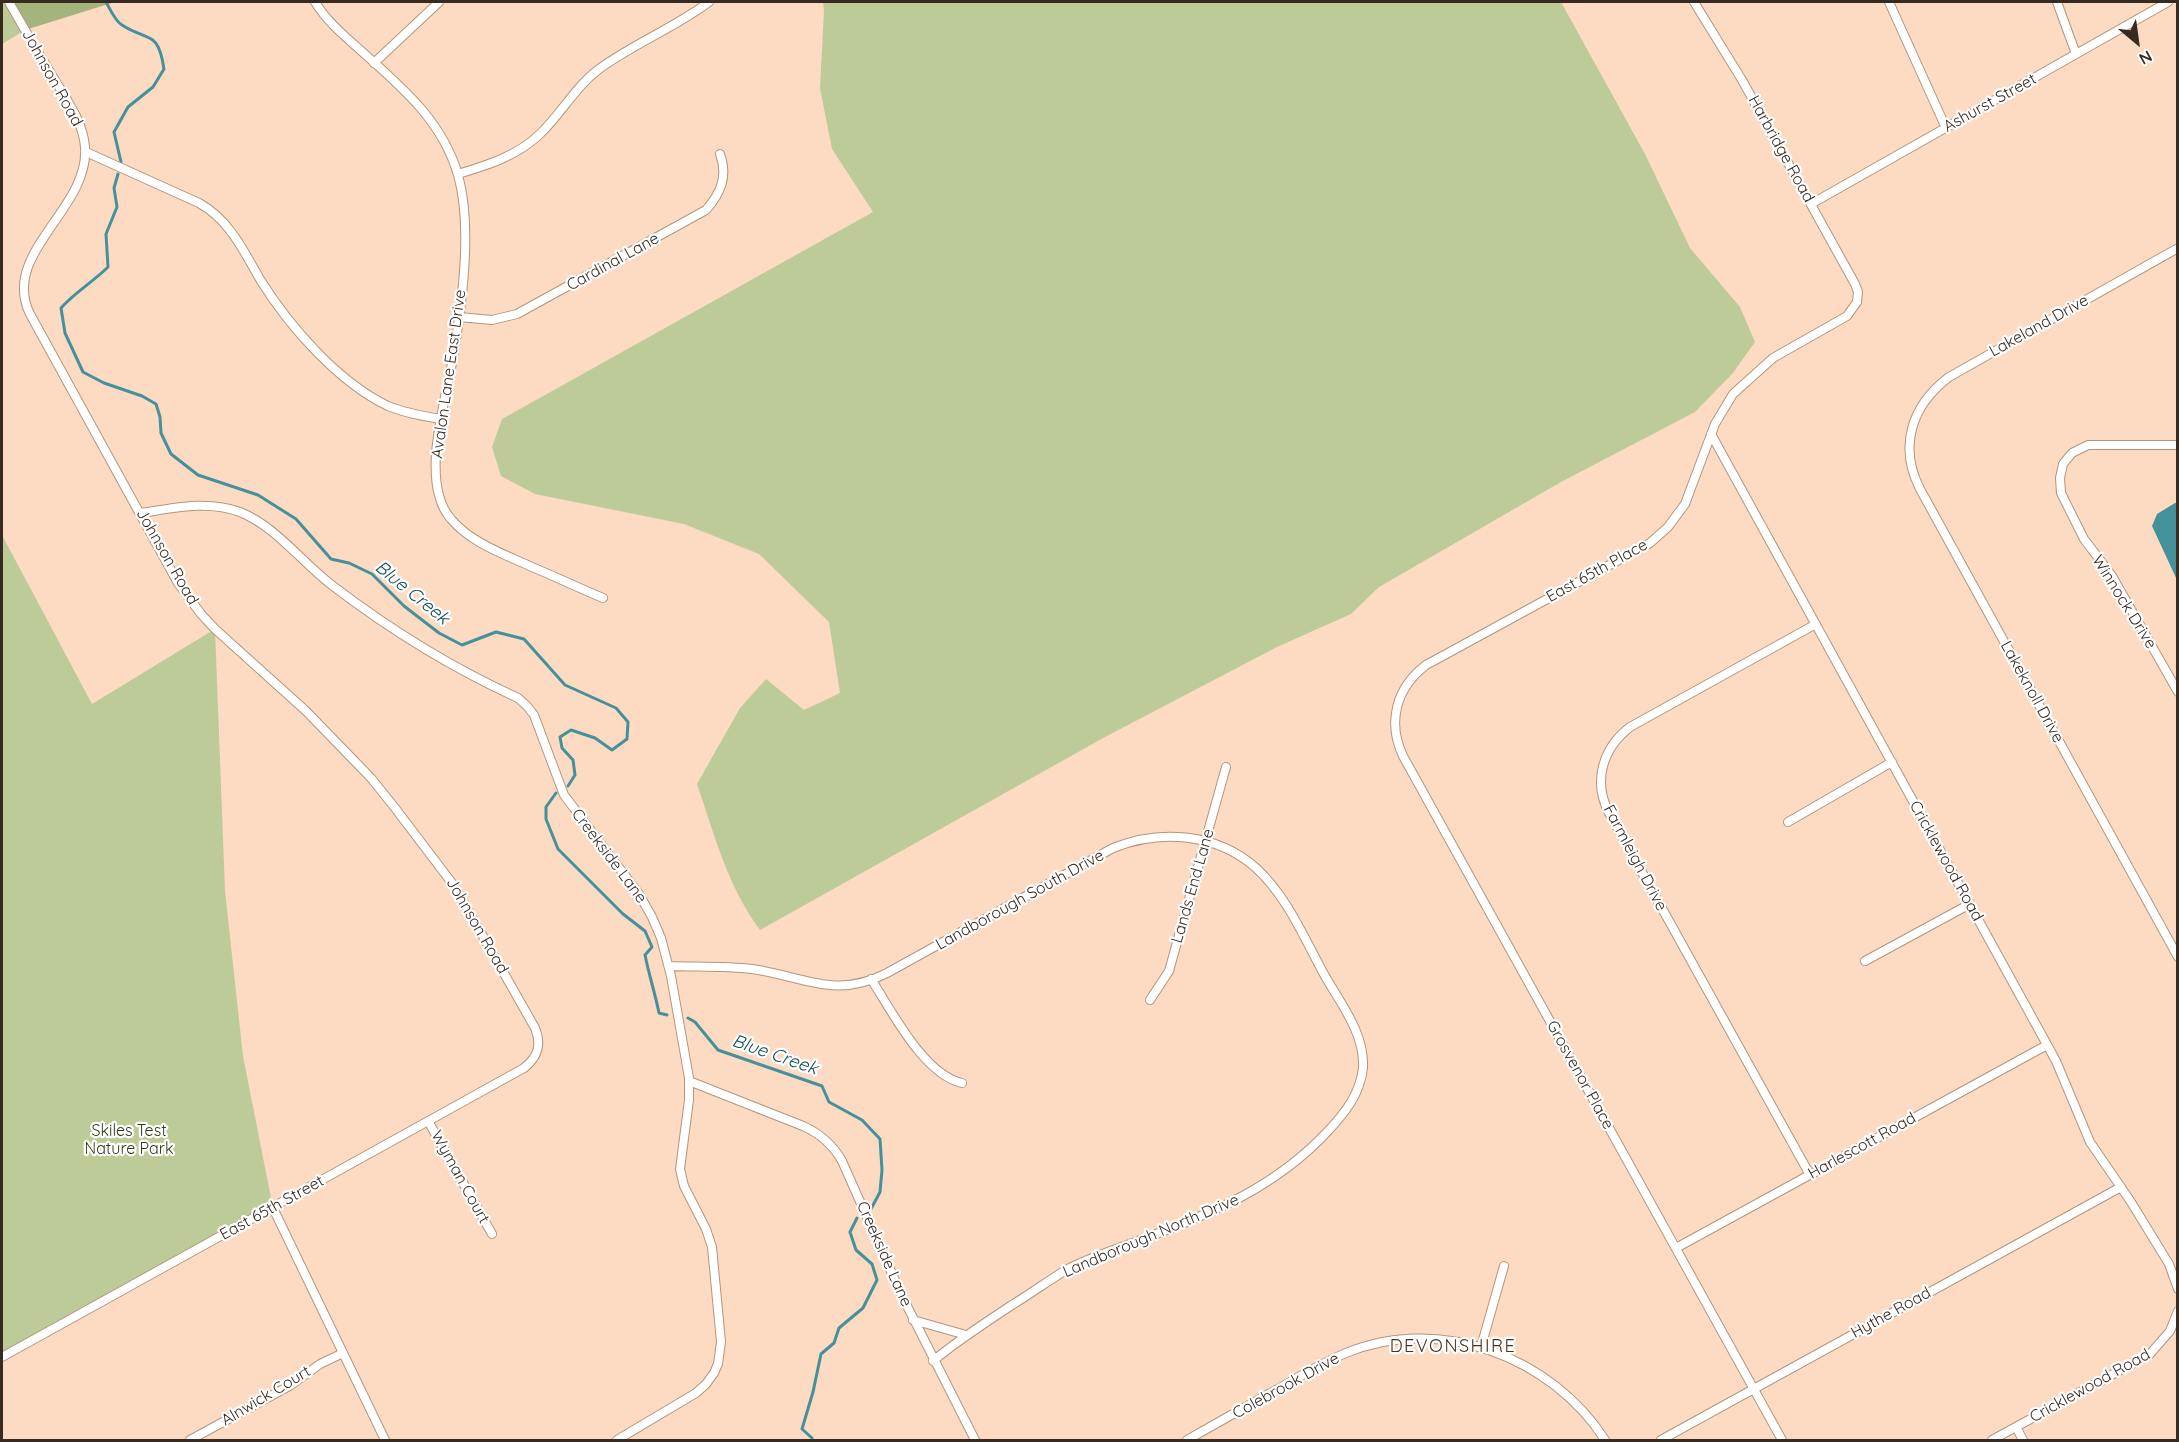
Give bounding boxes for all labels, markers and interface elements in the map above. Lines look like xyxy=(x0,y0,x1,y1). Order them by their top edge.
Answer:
north arrow xyxy=(2107,12,2167,72)
street label: Johnson Road xyxy=(18,26,86,130)
text: N xyxy=(2136,46,2156,69)
street label: Ashurst Street xyxy=(1940,70,2040,136)
street label: Harbridge Road xyxy=(1744,92,1818,206)
street label: Cardinal Lane xyxy=(563,229,663,295)
street label: Avalon Lane East Drive xyxy=(428,288,470,460)
street label: Lakeland Drive xyxy=(1986,291,2092,361)
street label: Johnson Road xyxy=(132,506,202,608)
street label: East 65th Place xyxy=(1543,535,1651,607)
street label: Winnock Drive xyxy=(2088,552,2160,652)
water label: Blue Creek xyxy=(371,557,453,629)
street label: Lakeknoll Drive xyxy=(1996,638,2068,746)
street label: Cricklewood Road xyxy=(1905,798,1987,924)
street label: Farmleigh Drive xyxy=(1599,802,1671,914)
street label: Creekside Lane xyxy=(567,805,651,907)
street label: Lands End Lane xyxy=(1168,827,1218,945)
street label: Landborough South Drive xyxy=(932,846,1108,954)
street label: Johnson Road xyxy=(442,875,512,977)
street label: Grosvenor Place xyxy=(1542,1017,1618,1133)
water label: Blue Creek xyxy=(729,1030,821,1080)
street label: Harlescott Road xyxy=(1805,1108,1919,1184)
park label: Skiles Test Nature Park xyxy=(85,1121,173,1159)
street label: Wyman Court xyxy=(427,1127,493,1227)
street label: East 65th Street xyxy=(217,1171,327,1245)
street label: Landborough North Drive xyxy=(1060,1190,1242,1282)
street label: Creekside Lane xyxy=(852,1198,916,1310)
street label: Hythe Road xyxy=(1848,1283,1934,1343)
district label: DEVONSHIRE xyxy=(1390,1336,1516,1358)
street label: Cricklewood Road xyxy=(2027,1345,2153,1427)
street label: Colebrook Drive xyxy=(1229,1349,1343,1423)
street label: Alnwick Court xyxy=(218,1362,314,1430)

